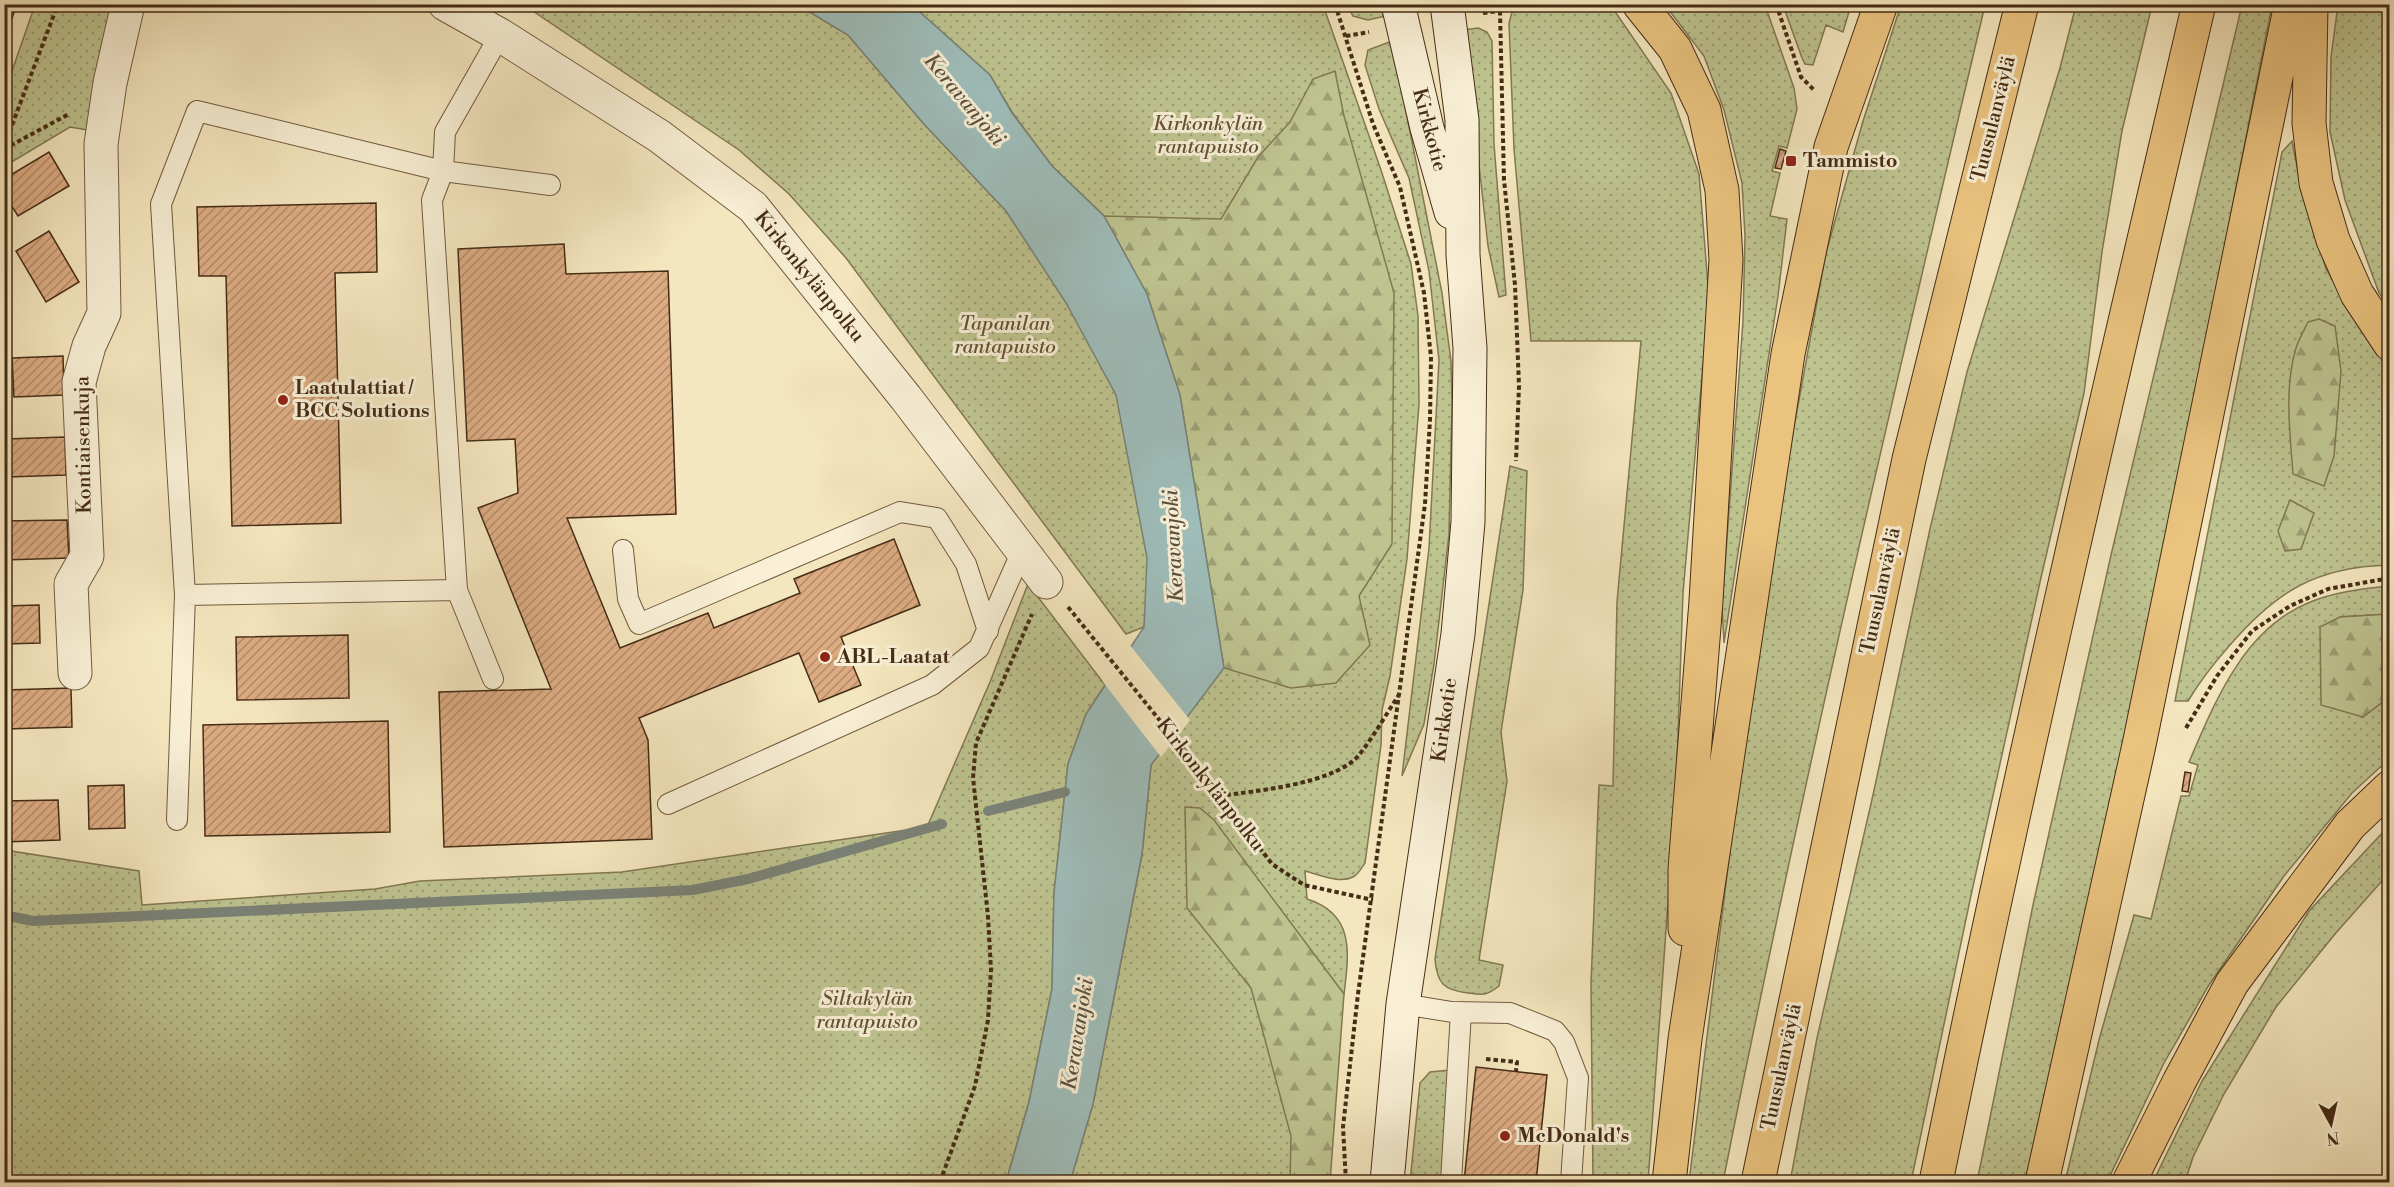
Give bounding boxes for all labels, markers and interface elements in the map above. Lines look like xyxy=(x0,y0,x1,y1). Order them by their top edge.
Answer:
water label: Keravanjoki xyxy=(918,48,1011,152)
street label: Tuusulanväylä xyxy=(1966,53,2022,185)
street label: Kirkkotie xyxy=(1406,86,1452,174)
park label: Kirkonkylän rantapuisto xyxy=(1153,112,1264,160)
place label: Tammisto xyxy=(1803,149,1897,174)
marker: Tammisto xyxy=(1784,154,1798,168)
street label: Kirkonkylänpolku xyxy=(748,206,870,348)
park label: Tapanilan rantapuisto xyxy=(954,312,1056,360)
street label: Kontiaisenkuja xyxy=(70,375,98,514)
place label: Laatulattiat / BCC Solutions xyxy=(295,376,430,424)
marker: Laatulattiat / BCC Solutions xyxy=(276,393,290,407)
water label: Keravanjoki xyxy=(1158,488,1190,603)
street label: Tuusulanväylä xyxy=(1855,525,1907,657)
place label: ABL-Laatat xyxy=(836,645,951,670)
marker: ABL-Laatat xyxy=(818,650,832,664)
street label: Kirkkotie xyxy=(1427,676,1463,764)
street label: Kirkonkylänpolku xyxy=(1150,713,1270,857)
water label: Keravanjoki xyxy=(1056,975,1100,1092)
park label: Siltakylän rantapuisto xyxy=(816,987,918,1035)
street label: Tuusulanväylä xyxy=(1756,1001,1808,1133)
north arrow xyxy=(2301,1094,2361,1154)
place label: McDonald's xyxy=(1517,1124,1629,1149)
text: N xyxy=(2325,1127,2341,1149)
marker: McDonald's xyxy=(1498,1129,1512,1143)

